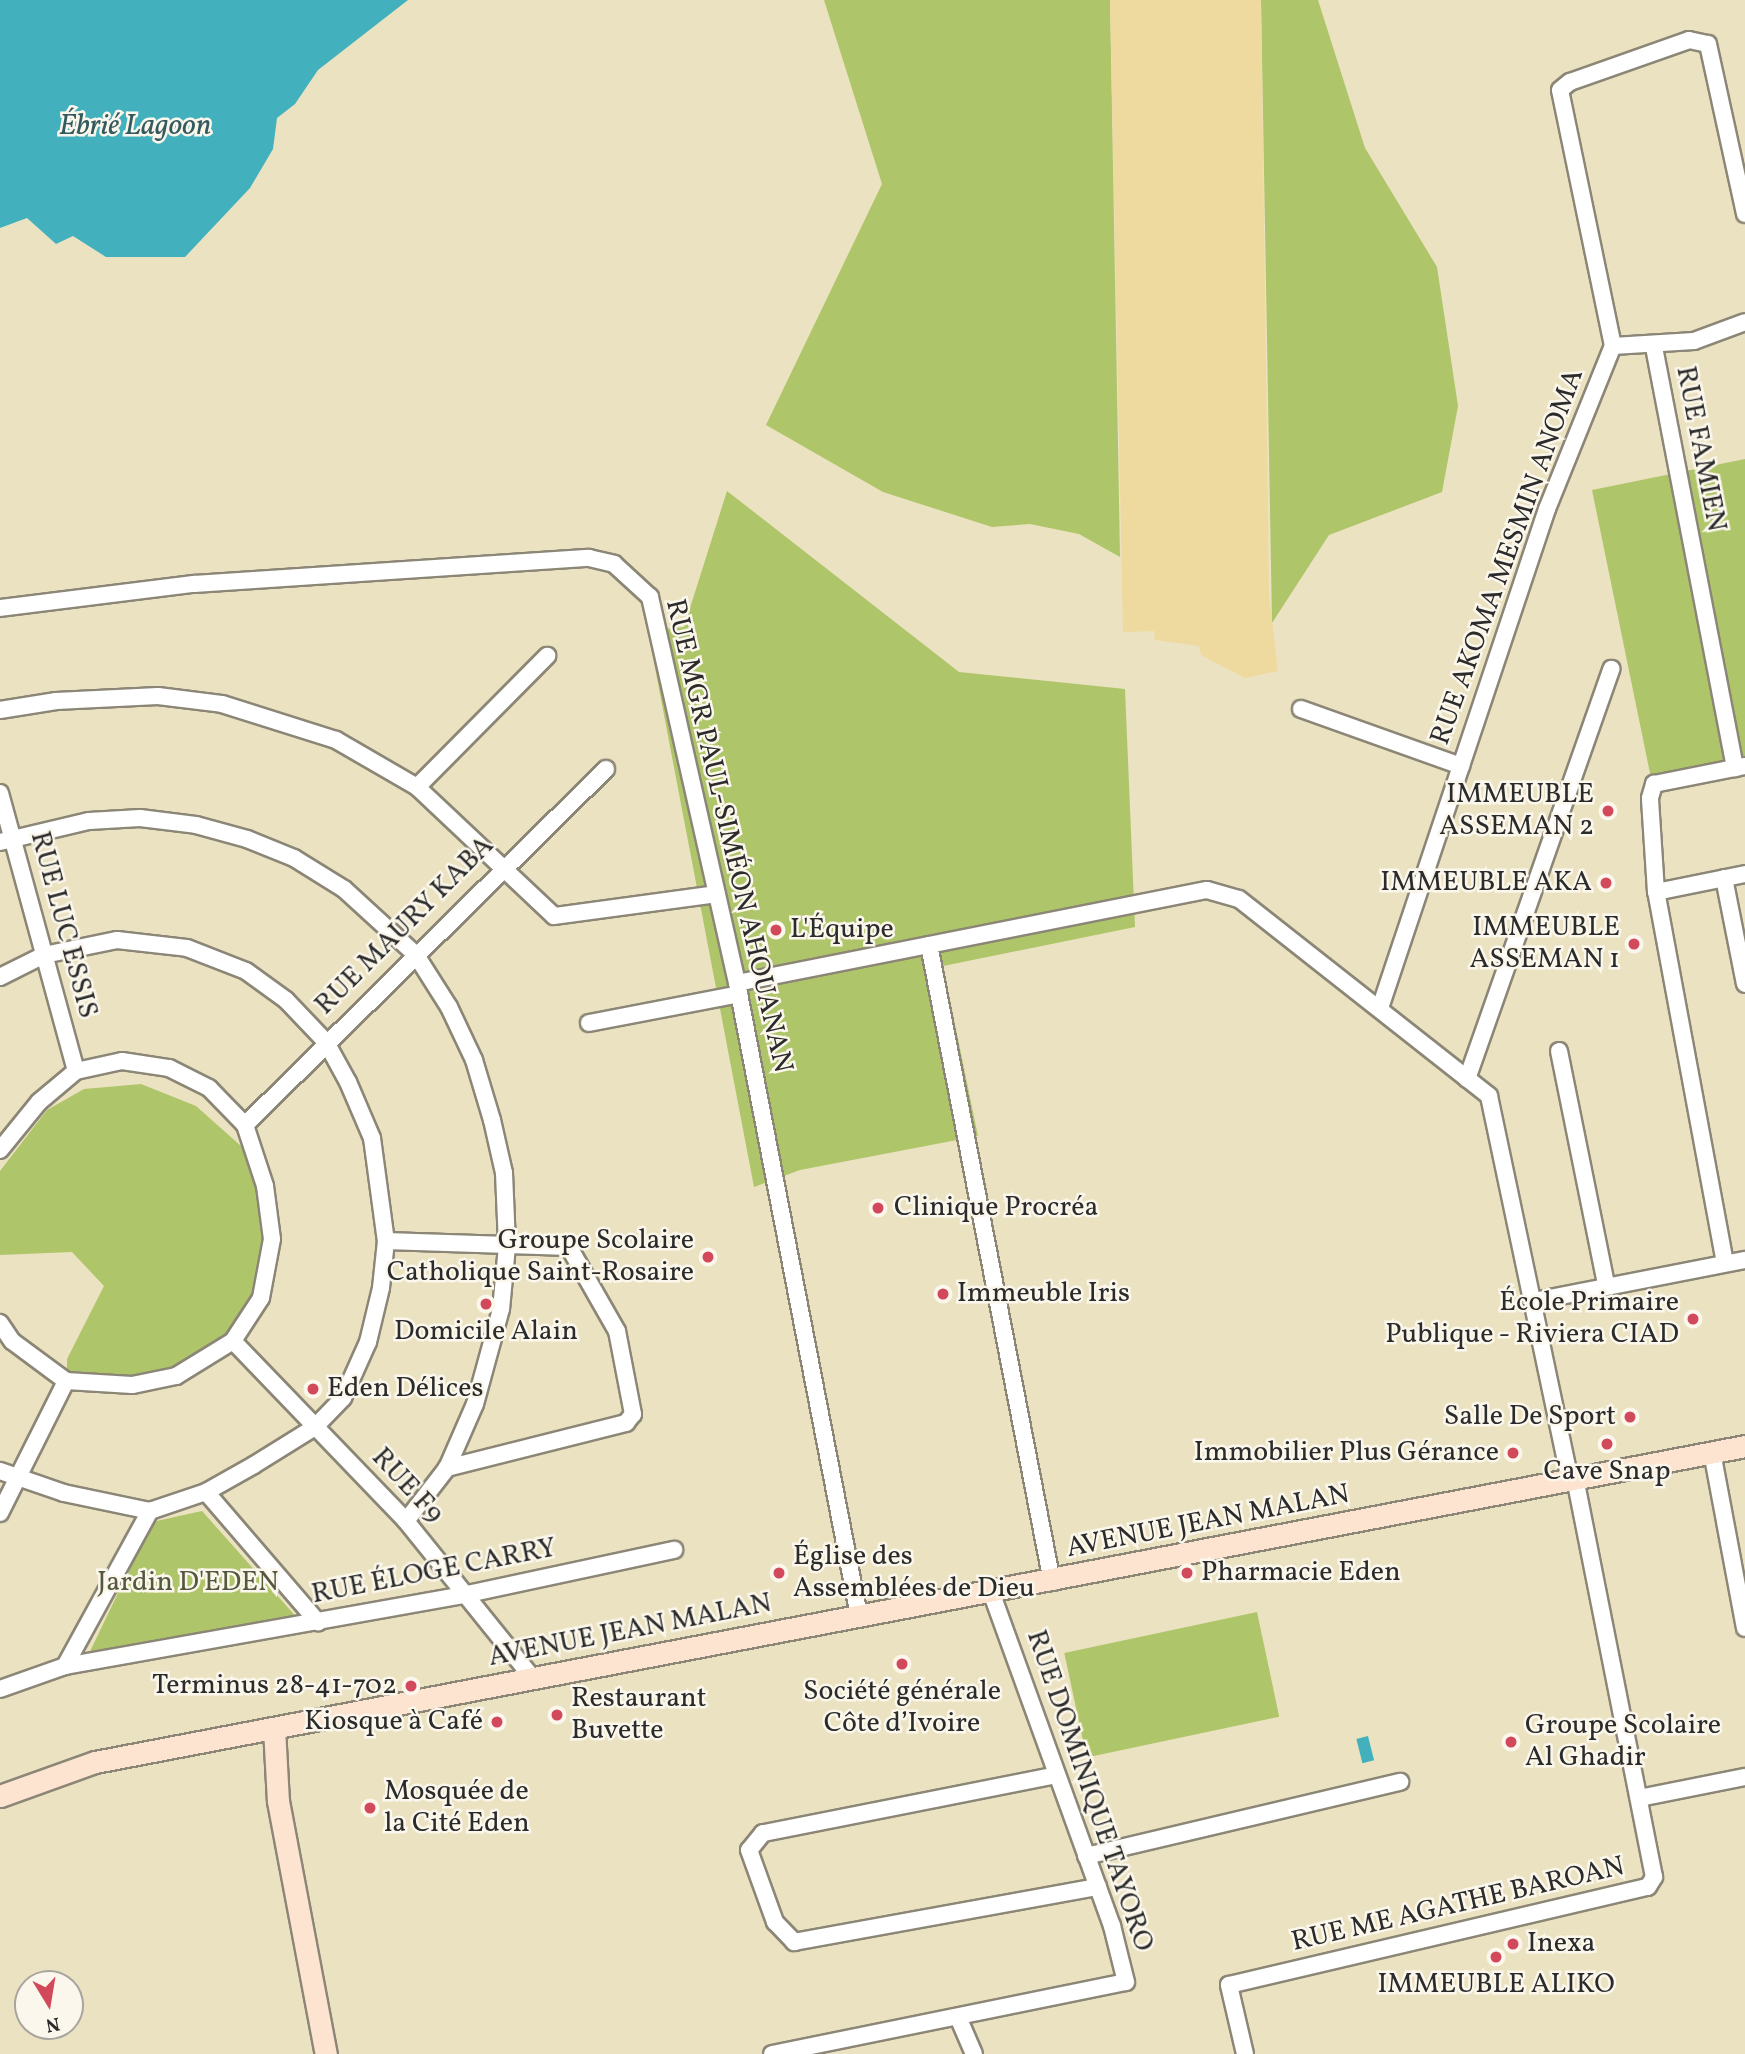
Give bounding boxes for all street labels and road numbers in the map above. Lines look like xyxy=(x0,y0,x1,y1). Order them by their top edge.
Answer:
street label: RUE FAMIEN xyxy=(1667,363,1733,535)
street label: RUE AKOMA MESMIN ANOMA xyxy=(1424,364,1592,750)
street label: RUE MGR PAUL-SIMÉON AHOUANAN xyxy=(657,596,799,1076)
street label: RUE LUC ESSIS xyxy=(22,828,104,1022)
street label: RUE MAURY KABA xyxy=(308,829,502,1023)
street label: RUE F9 xyxy=(364,1441,450,1531)
street label: AVENUE JEAN MALAN xyxy=(1064,1478,1352,1566)
street label: RUE ÉLOGE CARRY xyxy=(309,1532,559,1612)
street label: AVENUE JEAN MALAN xyxy=(486,1587,774,1675)
street label: RUE DOMINIQUE TAYORO xyxy=(1018,1626,1160,1956)
street label: RUE ME AGATHE BAROAN xyxy=(1288,1850,1628,1960)

